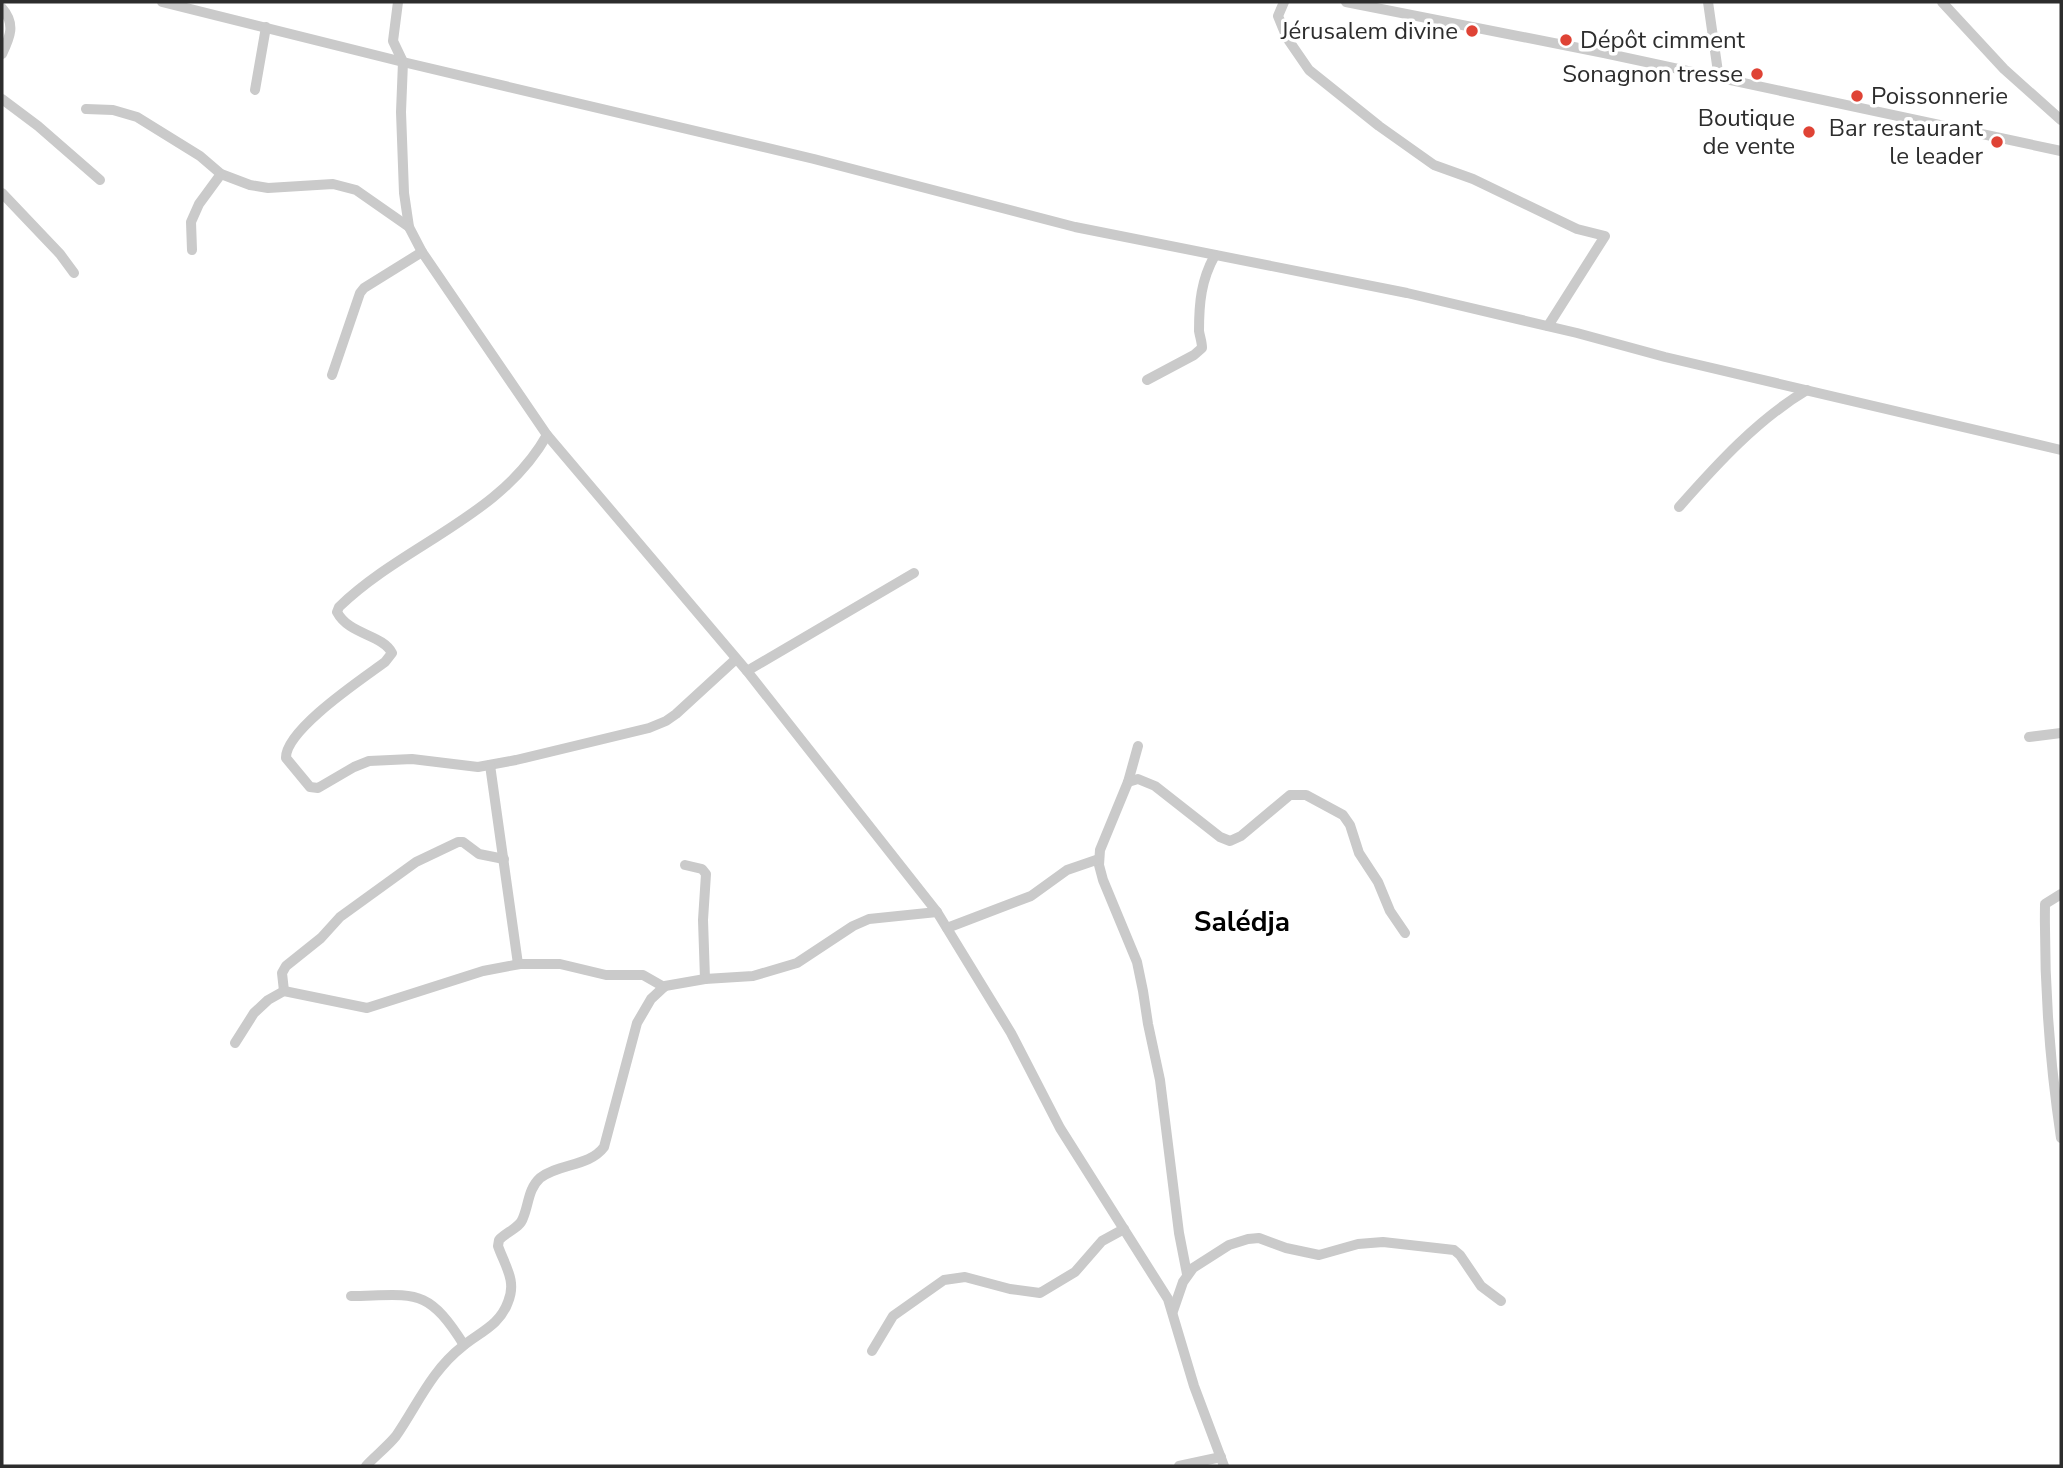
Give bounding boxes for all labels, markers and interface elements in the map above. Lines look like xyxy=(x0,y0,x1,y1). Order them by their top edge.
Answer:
place label: Jérusalem divine xyxy=(1280,15,1458,47)
marker: Jérusalem divine xyxy=(1464,23,1480,39)
place label: Dépôt cimment xyxy=(1580,24,1746,56)
marker: Dépôt cimment xyxy=(1558,32,1574,48)
place label: Sonagnon tresse xyxy=(1562,58,1743,90)
marker: Sonagnon tresse xyxy=(1749,66,1765,82)
place label: Poissonnerie xyxy=(1871,80,2008,112)
marker: Poissonnerie xyxy=(1849,88,1865,104)
place label: Boutique de vente xyxy=(1698,102,1795,162)
place label: Bar restaurant le leader xyxy=(1829,112,1984,172)
marker: Boutique de vente xyxy=(1801,124,1817,140)
marker: Bar restaurant le leader xyxy=(1989,134,2005,150)
district label: Salédja xyxy=(1194,903,1290,941)

